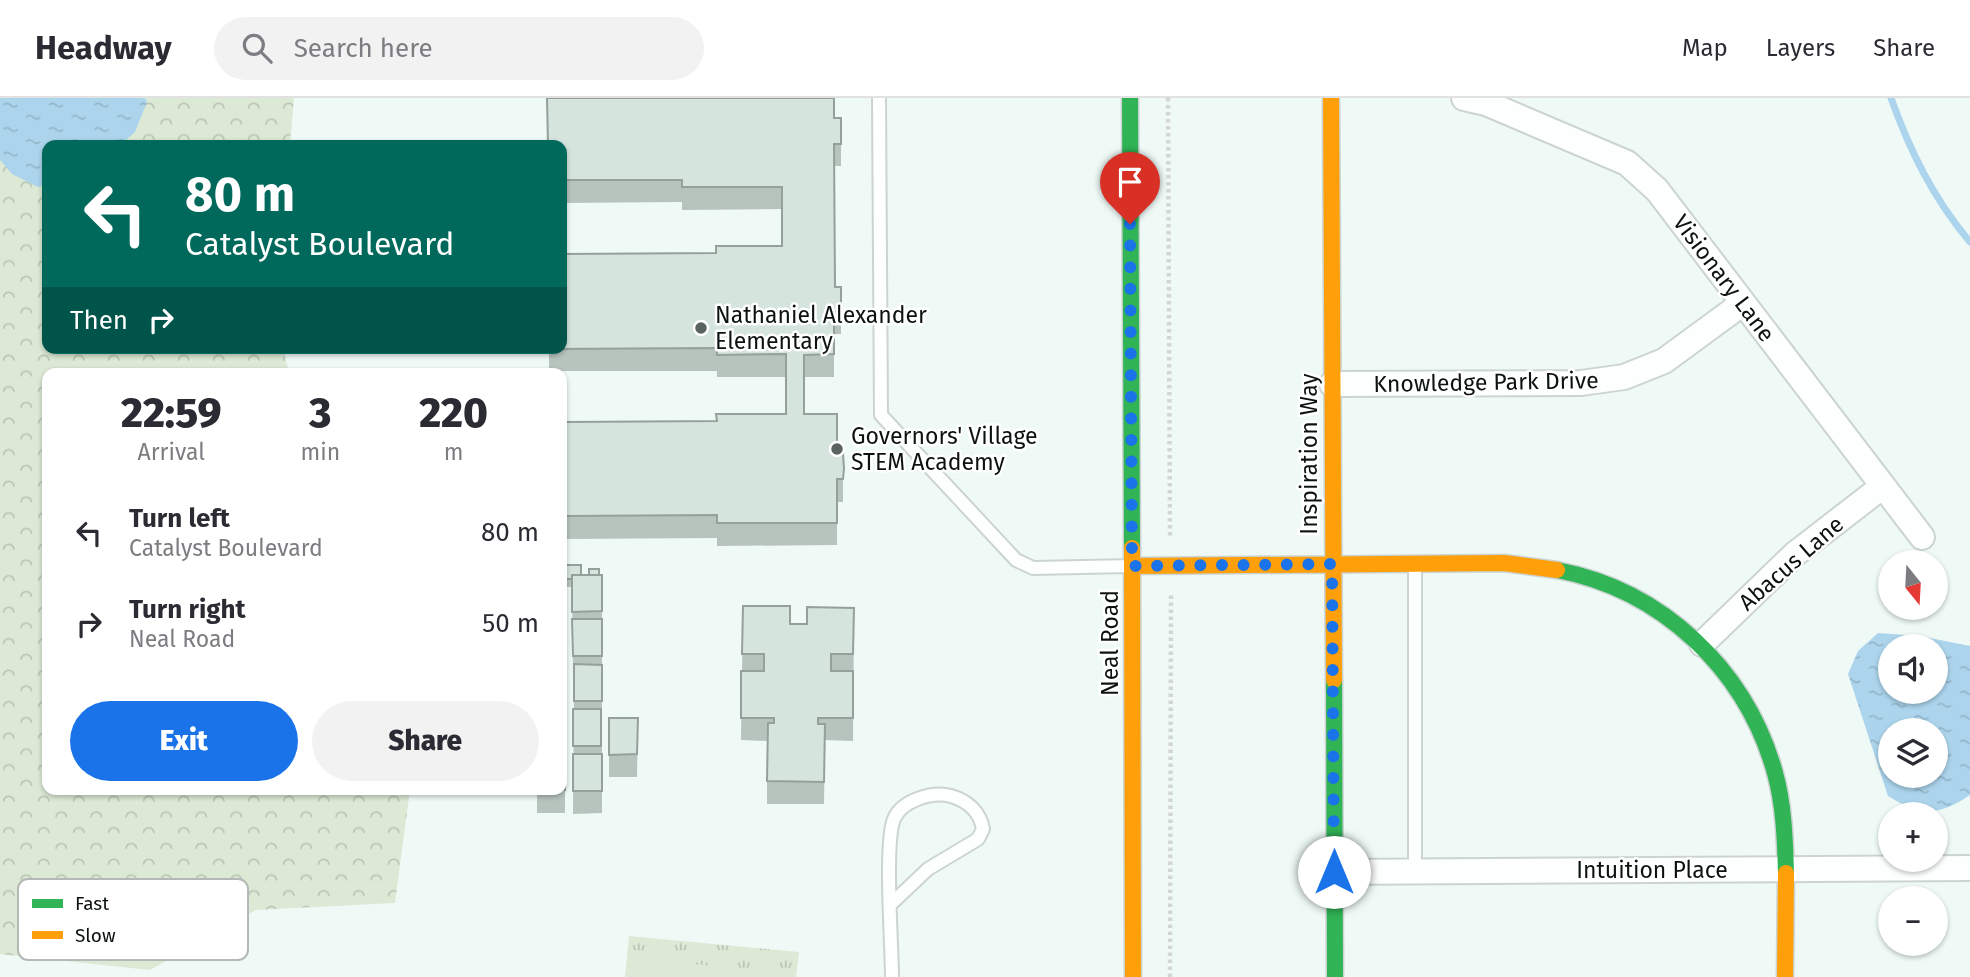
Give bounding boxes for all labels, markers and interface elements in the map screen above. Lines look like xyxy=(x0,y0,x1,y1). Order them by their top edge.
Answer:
search box xyxy=(214,17,704,80)
text: Headway xyxy=(35,28,172,68)
icon: search xyxy=(238,29,276,67)
text: Search here xyxy=(294,33,433,64)
text: Map xyxy=(1682,34,1728,62)
text: Layers xyxy=(1766,34,1835,62)
text: Share xyxy=(1873,34,1935,62)
pin xyxy=(1100,152,1160,224)
icon: arrive xyxy=(1111,163,1149,201)
text: 80 m xyxy=(185,165,295,224)
icon: left xyxy=(70,168,161,259)
street label: Visionary Lane xyxy=(1667,209,1781,347)
text: Catalyst Boulevard xyxy=(185,225,454,263)
icon: right xyxy=(142,301,180,339)
place label: Nathaniel Alexander Elementary xyxy=(715,301,927,355)
text: Then xyxy=(70,305,128,336)
marker: Nathaniel Alexander Elementary xyxy=(693,320,709,336)
street label: Knowledge Park Drive xyxy=(1373,366,1599,398)
street label: Inspiration Way xyxy=(1295,373,1323,535)
text: 22:59 xyxy=(121,388,222,438)
text: 3 xyxy=(309,388,331,438)
text: 220 xyxy=(419,388,488,438)
place label: Governors' Village STEM Academy xyxy=(851,422,1038,476)
text: Arrival xyxy=(138,438,205,466)
text: min xyxy=(301,438,340,466)
text: m xyxy=(444,438,463,466)
marker: Governors' Village STEM Academy xyxy=(829,441,845,457)
text: Turn left xyxy=(129,503,230,534)
street label: Abacus Lane xyxy=(1733,510,1849,616)
icon: left xyxy=(70,514,108,552)
text: 80 m xyxy=(481,517,539,548)
text: Catalyst Boulevard xyxy=(129,534,323,562)
north arrow xyxy=(1878,550,1948,620)
map controls xyxy=(1878,550,1948,956)
street label: Neal Road xyxy=(1096,590,1124,696)
text: Turn right xyxy=(129,594,246,625)
icon: right xyxy=(70,605,108,643)
text: 50 m xyxy=(482,608,539,639)
text: Neal Road xyxy=(129,625,235,653)
button: sound xyxy=(1878,634,1948,704)
button: Exit xyxy=(70,701,298,781)
button: Share xyxy=(312,701,539,781)
button: layers xyxy=(1878,718,1948,788)
button: + xyxy=(1878,802,1948,872)
position arrow xyxy=(1297,835,1371,909)
street label: Intuition Place xyxy=(1576,856,1728,884)
legend xyxy=(18,879,248,960)
button: − xyxy=(1878,886,1948,956)
text: Fast xyxy=(75,892,109,915)
text: Slow xyxy=(75,924,116,947)

